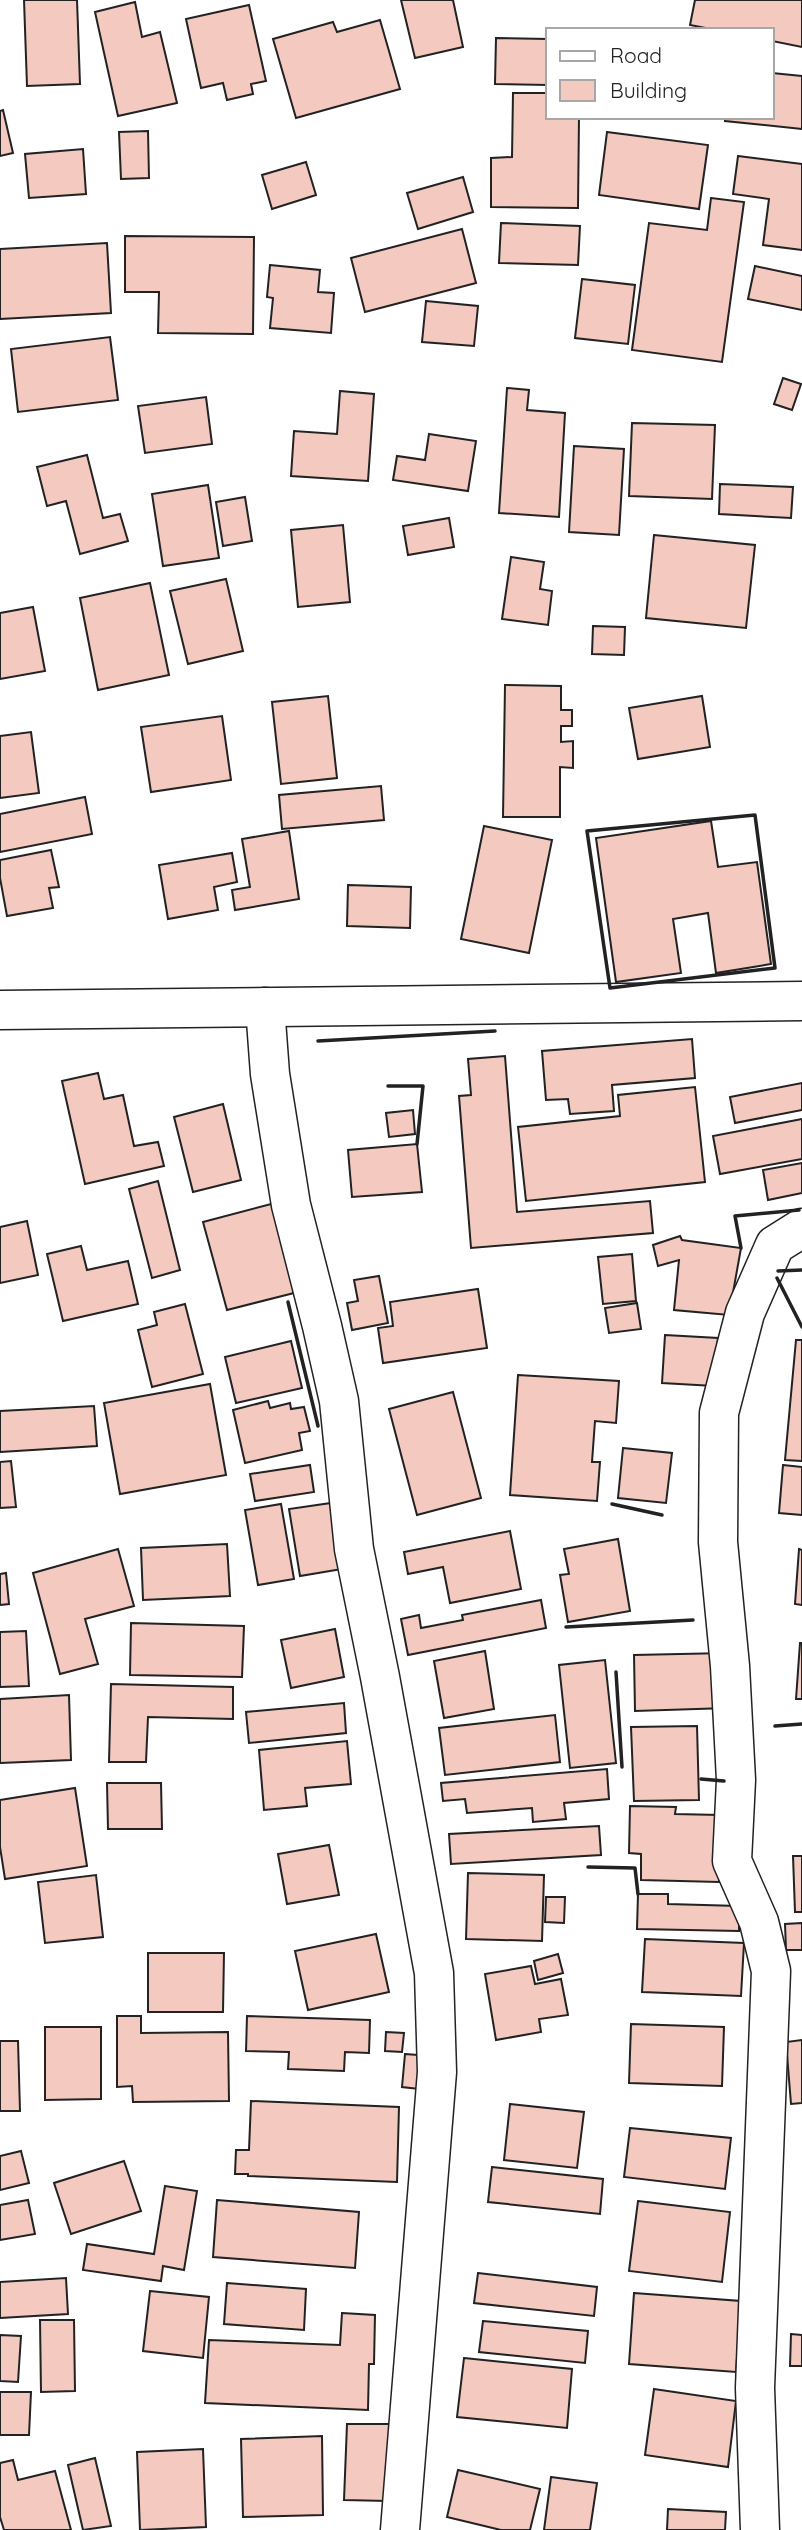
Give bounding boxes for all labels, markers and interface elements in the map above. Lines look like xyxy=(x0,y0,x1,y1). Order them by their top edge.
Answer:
legend xyxy=(546,28,774,119)
text: Road xyxy=(610,42,662,68)
text: Building xyxy=(610,77,687,103)

